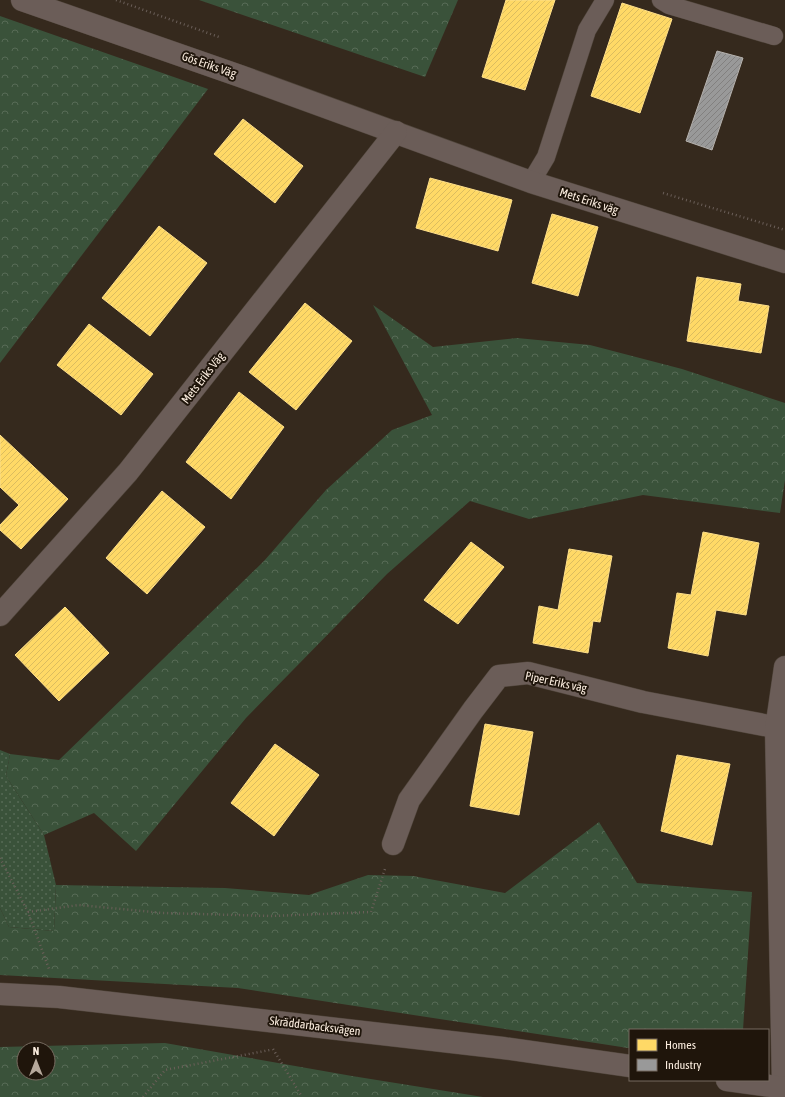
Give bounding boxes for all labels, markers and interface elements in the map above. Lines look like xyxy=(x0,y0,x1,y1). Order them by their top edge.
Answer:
street label: Gös Eriks Väg xyxy=(180,49,239,81)
street label: Mets Eriks väg xyxy=(558,185,621,217)
street label: Mets Eriks Väg xyxy=(178,349,228,407)
street label: Piper Eriks väg xyxy=(524,669,589,696)
street label: Skräddarbacksvägen xyxy=(269,1013,361,1039)
legend xyxy=(629,1029,769,1081)
text: Homes xyxy=(665,1038,696,1052)
north arrow xyxy=(16,1041,56,1081)
text: N xyxy=(33,1045,39,1057)
text: Industry xyxy=(665,1058,702,1072)

